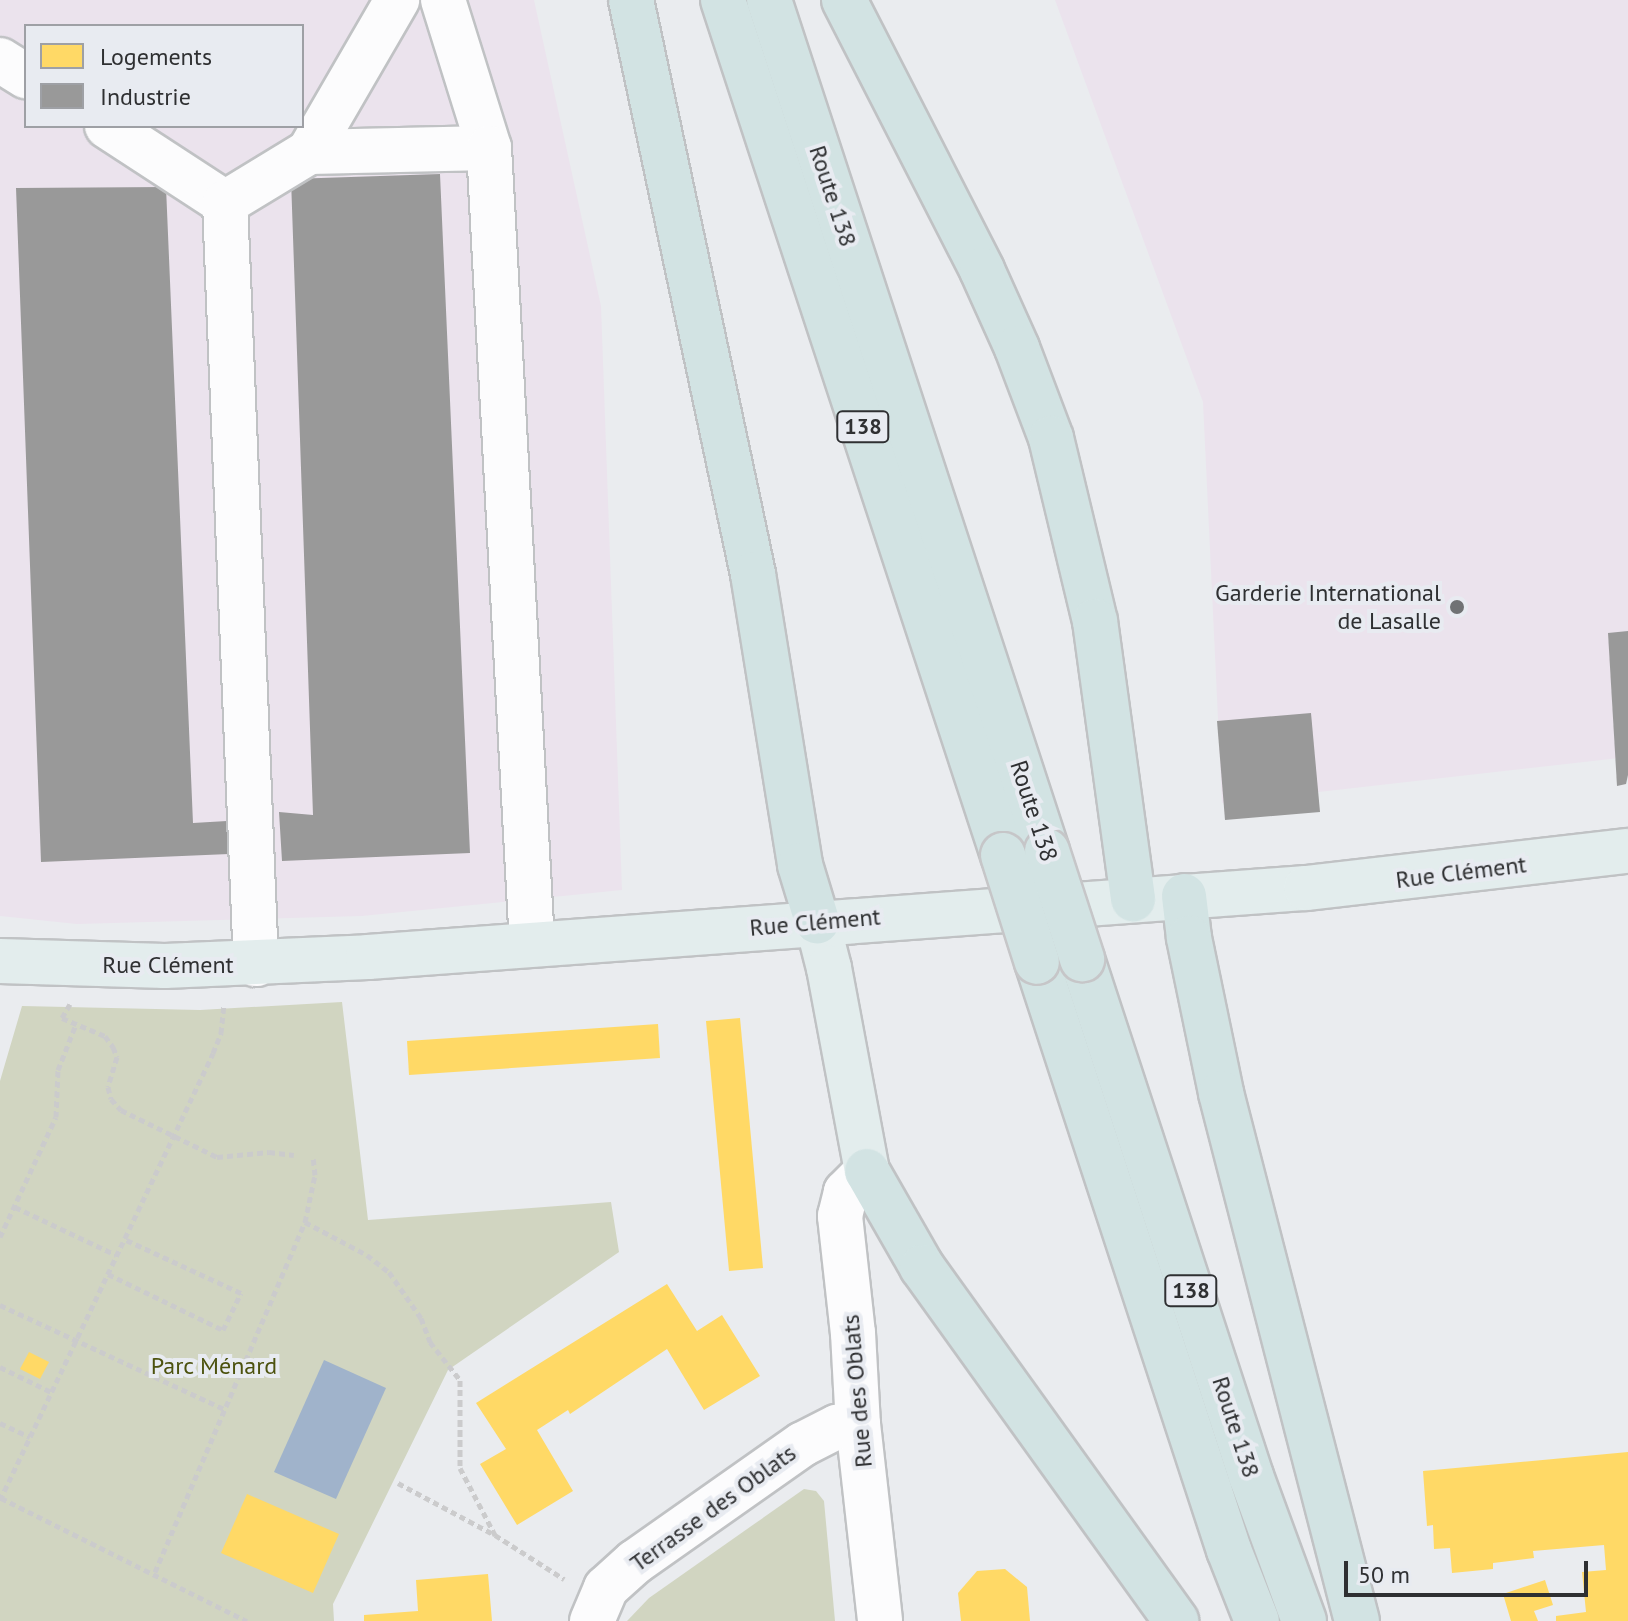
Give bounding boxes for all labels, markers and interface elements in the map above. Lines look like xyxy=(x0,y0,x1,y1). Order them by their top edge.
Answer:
legend xyxy=(24,24,304,128)
text: Logements xyxy=(100,41,212,72)
text: Industrie xyxy=(100,81,191,112)
street label: Route 138 xyxy=(803,142,863,250)
road number: 138 xyxy=(835,409,891,445)
place label: Garderie International de Lasalle xyxy=(1215,579,1441,635)
marker: Garderie International de Lasalle xyxy=(1448,598,1466,616)
street label: Route 138 xyxy=(1004,757,1064,865)
street label: Rue Clément xyxy=(1394,850,1528,894)
street label: Rue Clément xyxy=(748,902,882,942)
street label: Rue Clément xyxy=(102,951,234,979)
road number: 138 xyxy=(1163,1273,1219,1309)
street label: Rue des Oblats xyxy=(836,1313,878,1469)
park label: Parc Ménard xyxy=(150,1352,278,1380)
street label: Route 138 xyxy=(1206,1373,1266,1481)
street label: Terrasse des Oblats xyxy=(625,1438,801,1578)
scale bar xyxy=(1348,1545,1592,1595)
text: 50 m xyxy=(1358,1559,1410,1590)

